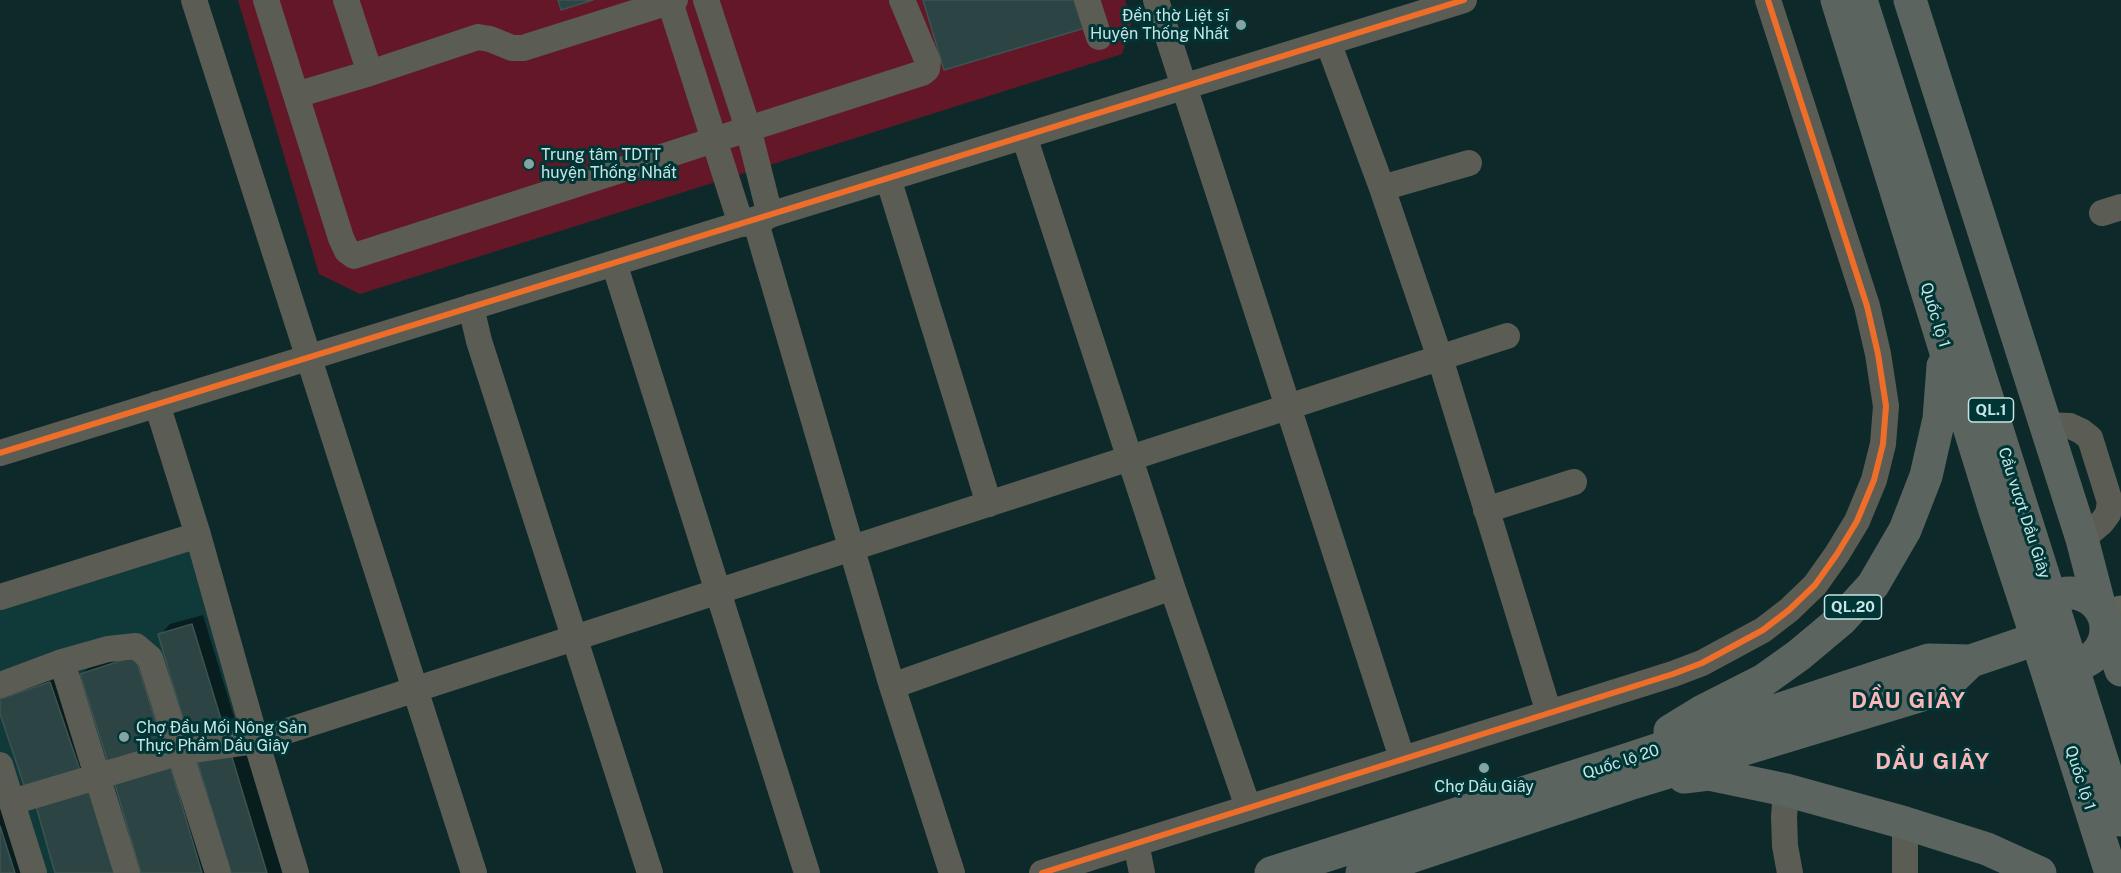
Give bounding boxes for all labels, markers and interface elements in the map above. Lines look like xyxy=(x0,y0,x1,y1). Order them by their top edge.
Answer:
place label: Đền thờ Liệt sĩ Huyện Thống Nhất xyxy=(1090,6,1229,44)
marker: Đền thờ Liệt sĩ Huyện Thống Nhất xyxy=(1234,18,1248,32)
place label: Trung tâm TDTT huyện Thống Nhất xyxy=(541,145,677,183)
marker: Trung tâm TDTT huyện Thống Nhất xyxy=(522,157,536,171)
street label: Quốc lộ 1 xyxy=(1916,280,1954,350)
road number: QL.1 xyxy=(1968,398,2014,422)
street label: Cầu vượt Dầu Giây xyxy=(1994,445,2054,581)
road number: QL.20 xyxy=(1824,595,1882,619)
district label: DẦU GIÂY xyxy=(1851,688,1967,714)
place label: Chợ Đầu Mối Nông Sản Thực Phẩm Dầu Giây xyxy=(136,718,307,756)
marker: Chợ Đầu Mối Nông Sản Thực Phẩm Dầu Giây xyxy=(117,730,131,744)
street label: Quốc lộ 20 xyxy=(1580,741,1662,783)
street label: Quốc lộ 1 xyxy=(2061,743,2099,813)
district label: DẦU GIÂY xyxy=(1875,749,1991,775)
marker: Chợ Dầu Giây xyxy=(1477,761,1491,775)
place label: Chợ Dầu Giây xyxy=(1434,777,1534,797)

